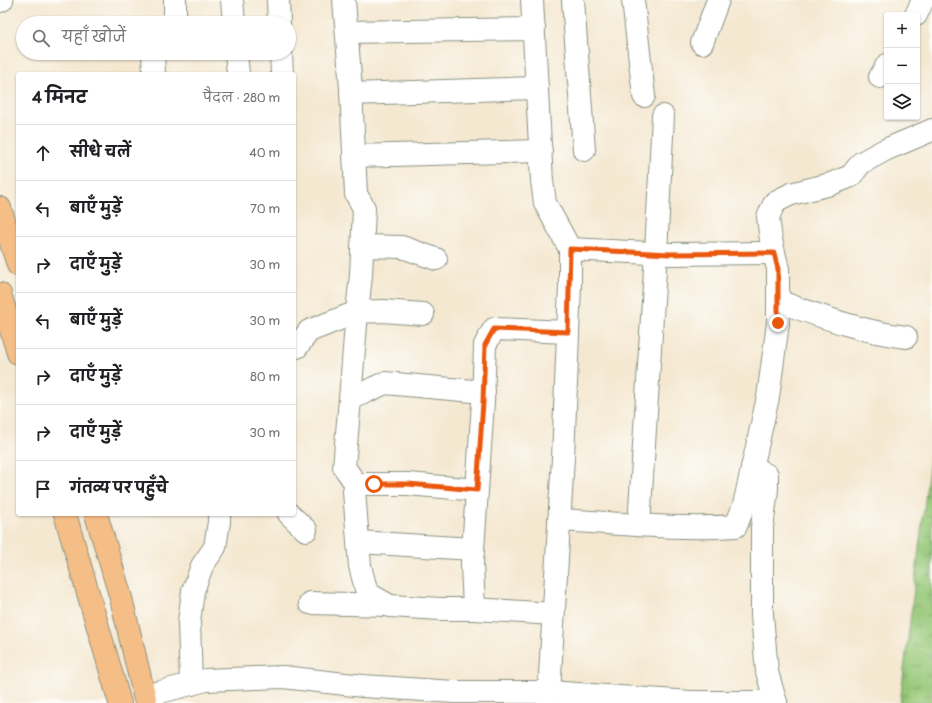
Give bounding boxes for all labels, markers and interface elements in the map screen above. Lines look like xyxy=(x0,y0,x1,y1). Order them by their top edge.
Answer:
map controls xyxy=(884,12,920,120)
button: + xyxy=(884,12,920,48)
search box xyxy=(16,16,296,60)
icon: search xyxy=(30,27,52,49)
text: यहाँ खोजें xyxy=(62,28,126,47)
button: − xyxy=(884,48,920,84)
button: layers xyxy=(884,84,920,120)
text: 4 मिनट xyxy=(32,87,87,108)
text: पैदल · 280 m xyxy=(203,90,280,106)
icon: ahead xyxy=(32,142,54,164)
text: सीधे चलें xyxy=(70,143,131,162)
text: 40 m xyxy=(249,145,280,161)
icon: left xyxy=(32,198,54,220)
text: बाएँ मुड़ें xyxy=(70,199,122,218)
text: 70 m xyxy=(250,201,280,217)
icon: right xyxy=(32,254,54,276)
text: दाएँ मुड़ें xyxy=(70,255,122,274)
text: 30 m xyxy=(250,257,280,273)
icon: left xyxy=(32,310,54,332)
text: बाएँ मुड़ें xyxy=(70,311,122,330)
text: 30 m xyxy=(250,313,280,329)
route end xyxy=(769,314,787,332)
icon: right xyxy=(32,366,54,388)
text: दाएँ मुड़ें xyxy=(70,367,122,386)
text: 80 m xyxy=(250,369,280,385)
icon: right xyxy=(32,422,54,444)
text: दाएँ मुड़ें xyxy=(70,423,122,442)
text: 30 m xyxy=(250,425,280,441)
route start xyxy=(365,475,383,493)
icon: arrive xyxy=(32,478,54,500)
text: गंतव्य पर पहुँचे xyxy=(70,479,168,498)

